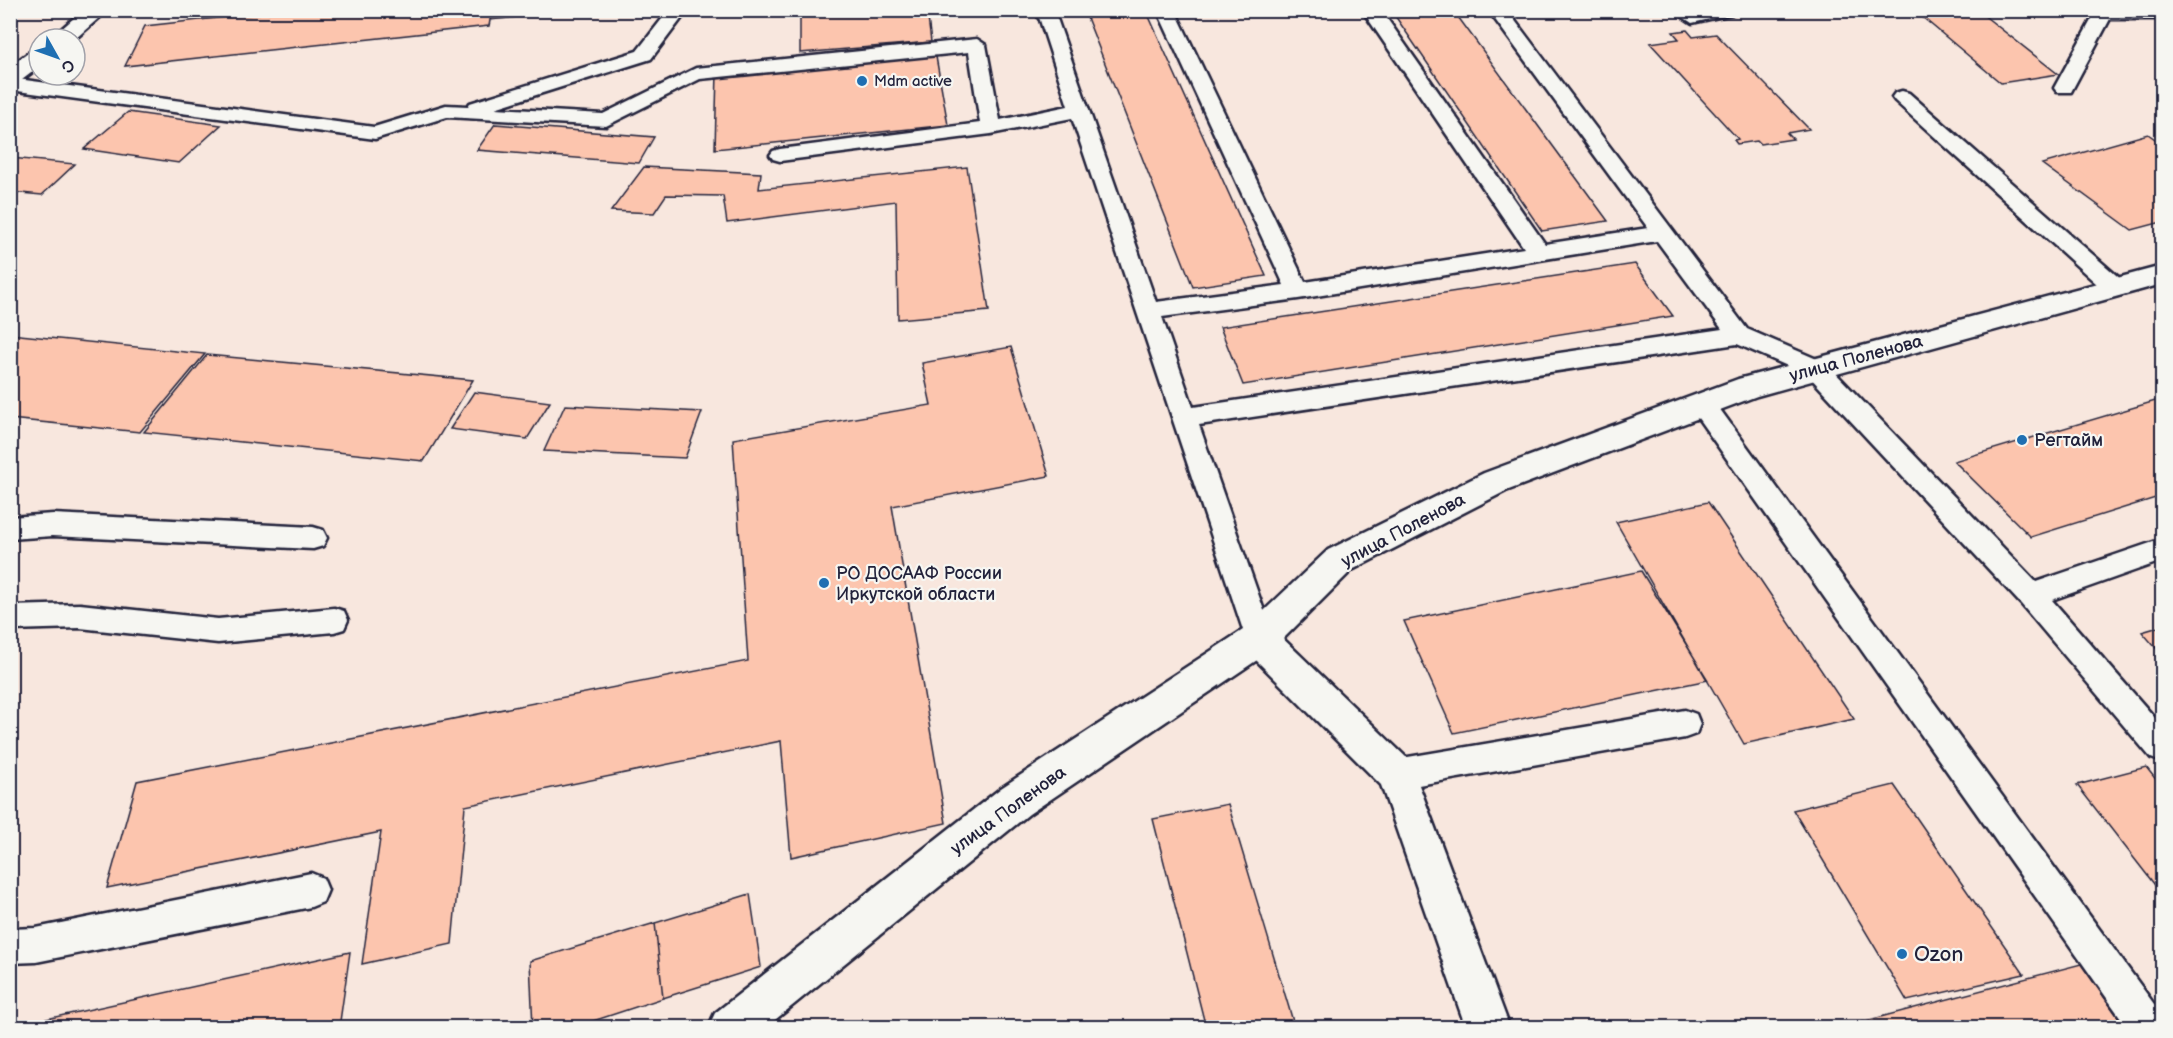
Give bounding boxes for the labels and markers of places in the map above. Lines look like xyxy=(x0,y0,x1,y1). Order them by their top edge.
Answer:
place label: Mdm active xyxy=(874,72,952,91)
marker: Mdm active xyxy=(855,74,869,88)
place label: Регтайм xyxy=(2034,430,2103,451)
marker: Регтайм xyxy=(2015,433,2029,447)
place label: РО ДОСААФ России Иркутской области xyxy=(836,563,1002,605)
marker: РО ДОСААФ России Иркутской области xyxy=(817,576,831,590)
place label: Ozon xyxy=(1914,942,1963,967)
marker: Ozon xyxy=(1895,947,1909,961)

